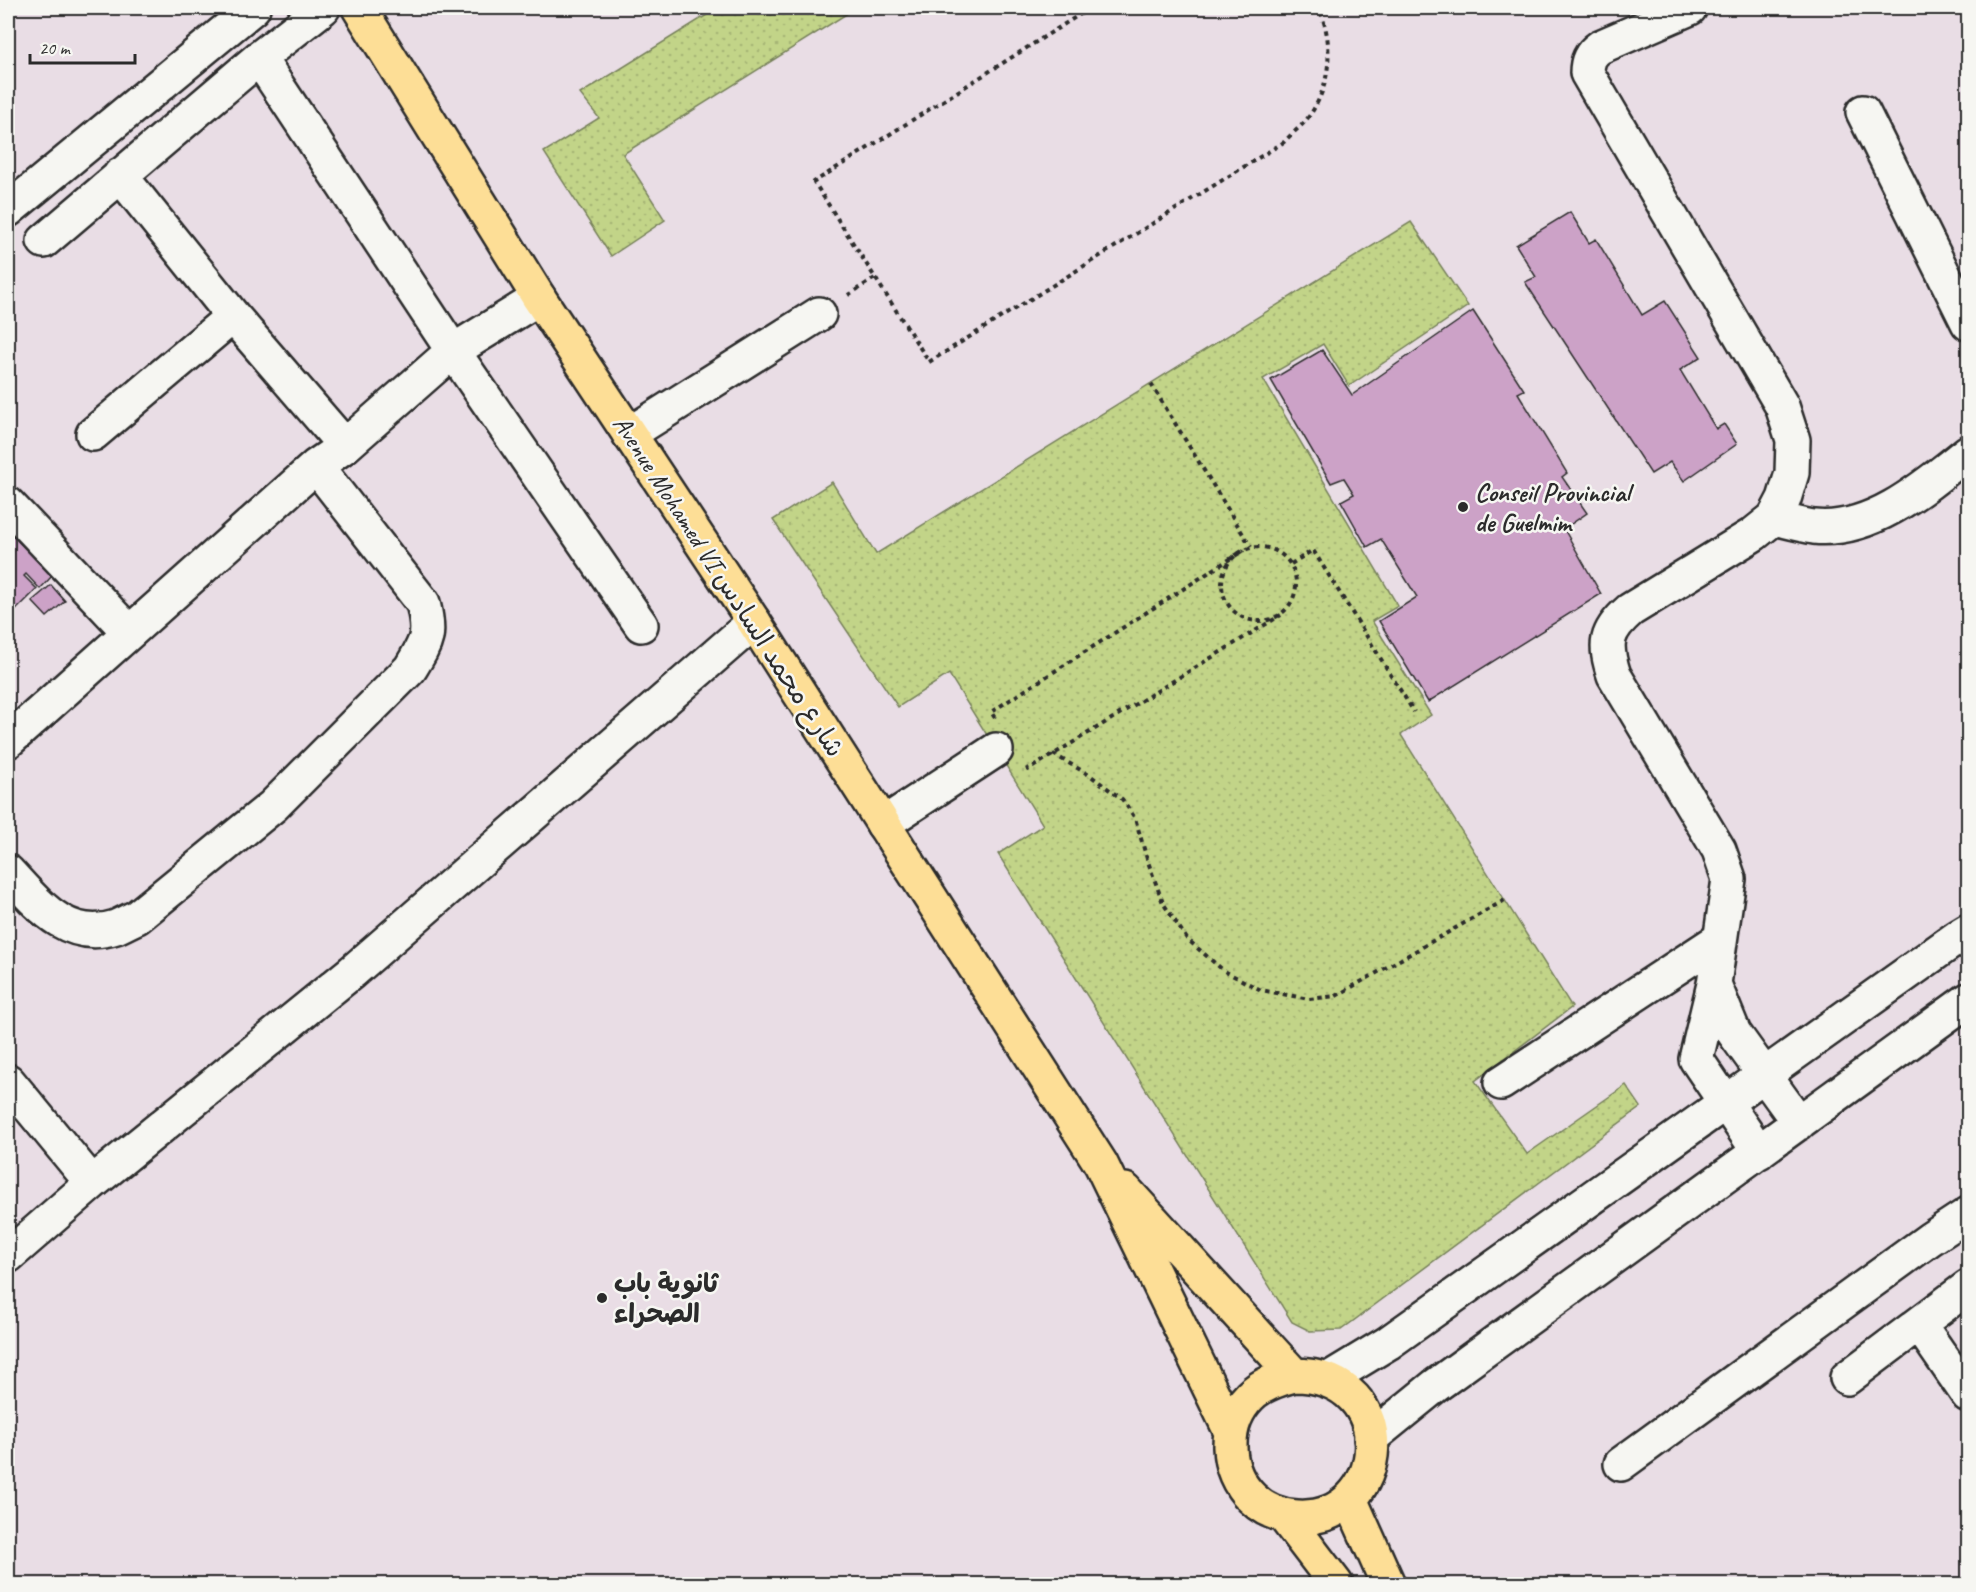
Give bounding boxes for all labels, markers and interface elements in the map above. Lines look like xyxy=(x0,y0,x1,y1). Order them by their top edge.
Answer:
scale bar xyxy=(30,27,135,65)
text: 20 m xyxy=(39,37,72,59)
street label: Avenue Mohamed VI شارع محمد السادس xyxy=(605,409,852,764)
place label: Conseil Provincial de Guelmim xyxy=(1475,476,1634,539)
marker: Conseil Provincial de Guelmim xyxy=(1456,500,1470,514)
place label: ثانوية باب الصحراء xyxy=(614,1267,719,1330)
marker: ثانوية باب الصحراء xyxy=(595,1291,609,1305)

